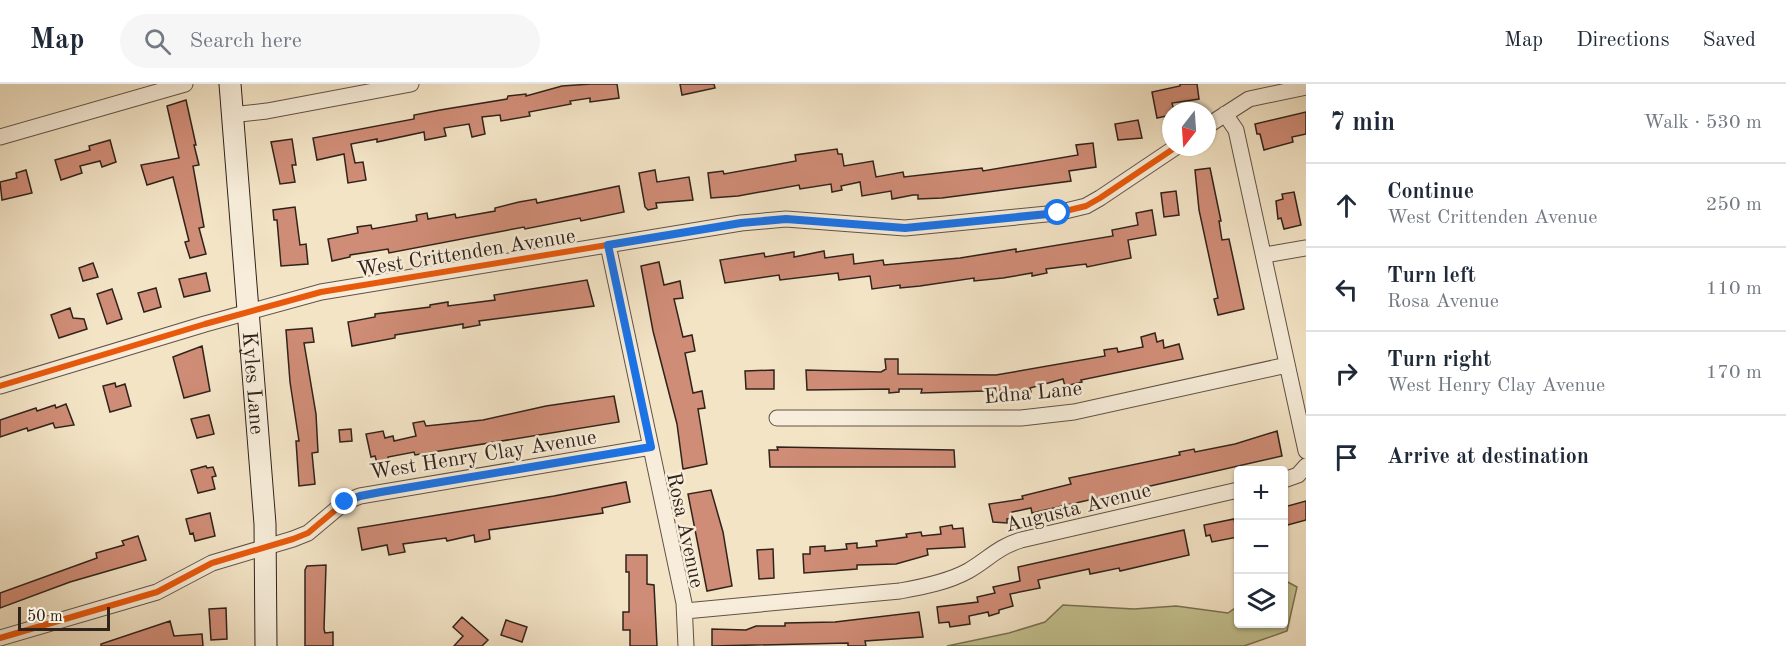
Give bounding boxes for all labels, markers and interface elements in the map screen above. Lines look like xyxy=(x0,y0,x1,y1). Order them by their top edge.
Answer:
search box xyxy=(120,14,540,68)
icon: search xyxy=(141,25,174,58)
text: Map xyxy=(30,27,84,55)
text: Search here xyxy=(189,30,302,52)
text: Map xyxy=(1504,30,1543,51)
text: Directions xyxy=(1576,30,1670,51)
text: Saved xyxy=(1703,30,1756,51)
north arrow xyxy=(1162,102,1216,156)
text: 7 min xyxy=(1330,110,1395,136)
text: Walk · 530 m xyxy=(1643,113,1762,133)
text: Continue xyxy=(1387,181,1474,203)
icon: ahead xyxy=(1330,189,1363,222)
text: 250 m xyxy=(1706,195,1762,215)
route start xyxy=(1044,199,1070,225)
text: West Crittenden Avenue xyxy=(1387,208,1597,228)
street label: West Crittenden Avenue xyxy=(355,226,577,281)
text: Turn left xyxy=(1387,265,1476,287)
icon: left xyxy=(1330,273,1363,306)
text: 110 m xyxy=(1706,279,1762,299)
text: Rosa Avenue xyxy=(1387,292,1499,312)
street label: Kyles Lane xyxy=(238,331,267,435)
text: Turn right xyxy=(1387,349,1491,371)
icon: right xyxy=(1330,357,1363,390)
text: 170 m xyxy=(1706,363,1762,383)
text: West Henry Clay Avenue xyxy=(1387,376,1605,396)
street label: Edna Lane xyxy=(983,379,1083,408)
street label: West Henry Clay Avenue xyxy=(368,427,598,484)
icon: arrive xyxy=(1330,441,1363,474)
text: Arrive at destination xyxy=(1387,446,1589,468)
map controls xyxy=(1234,466,1288,628)
button: + xyxy=(1234,466,1288,520)
street label: Rosa Avenue xyxy=(662,471,707,590)
street label: Augusta Avenue xyxy=(1003,480,1153,537)
route end xyxy=(331,488,357,514)
button: − xyxy=(1234,520,1288,574)
button: layers xyxy=(1234,574,1288,628)
scale bar xyxy=(18,604,110,632)
text: 50 m xyxy=(27,609,63,625)

